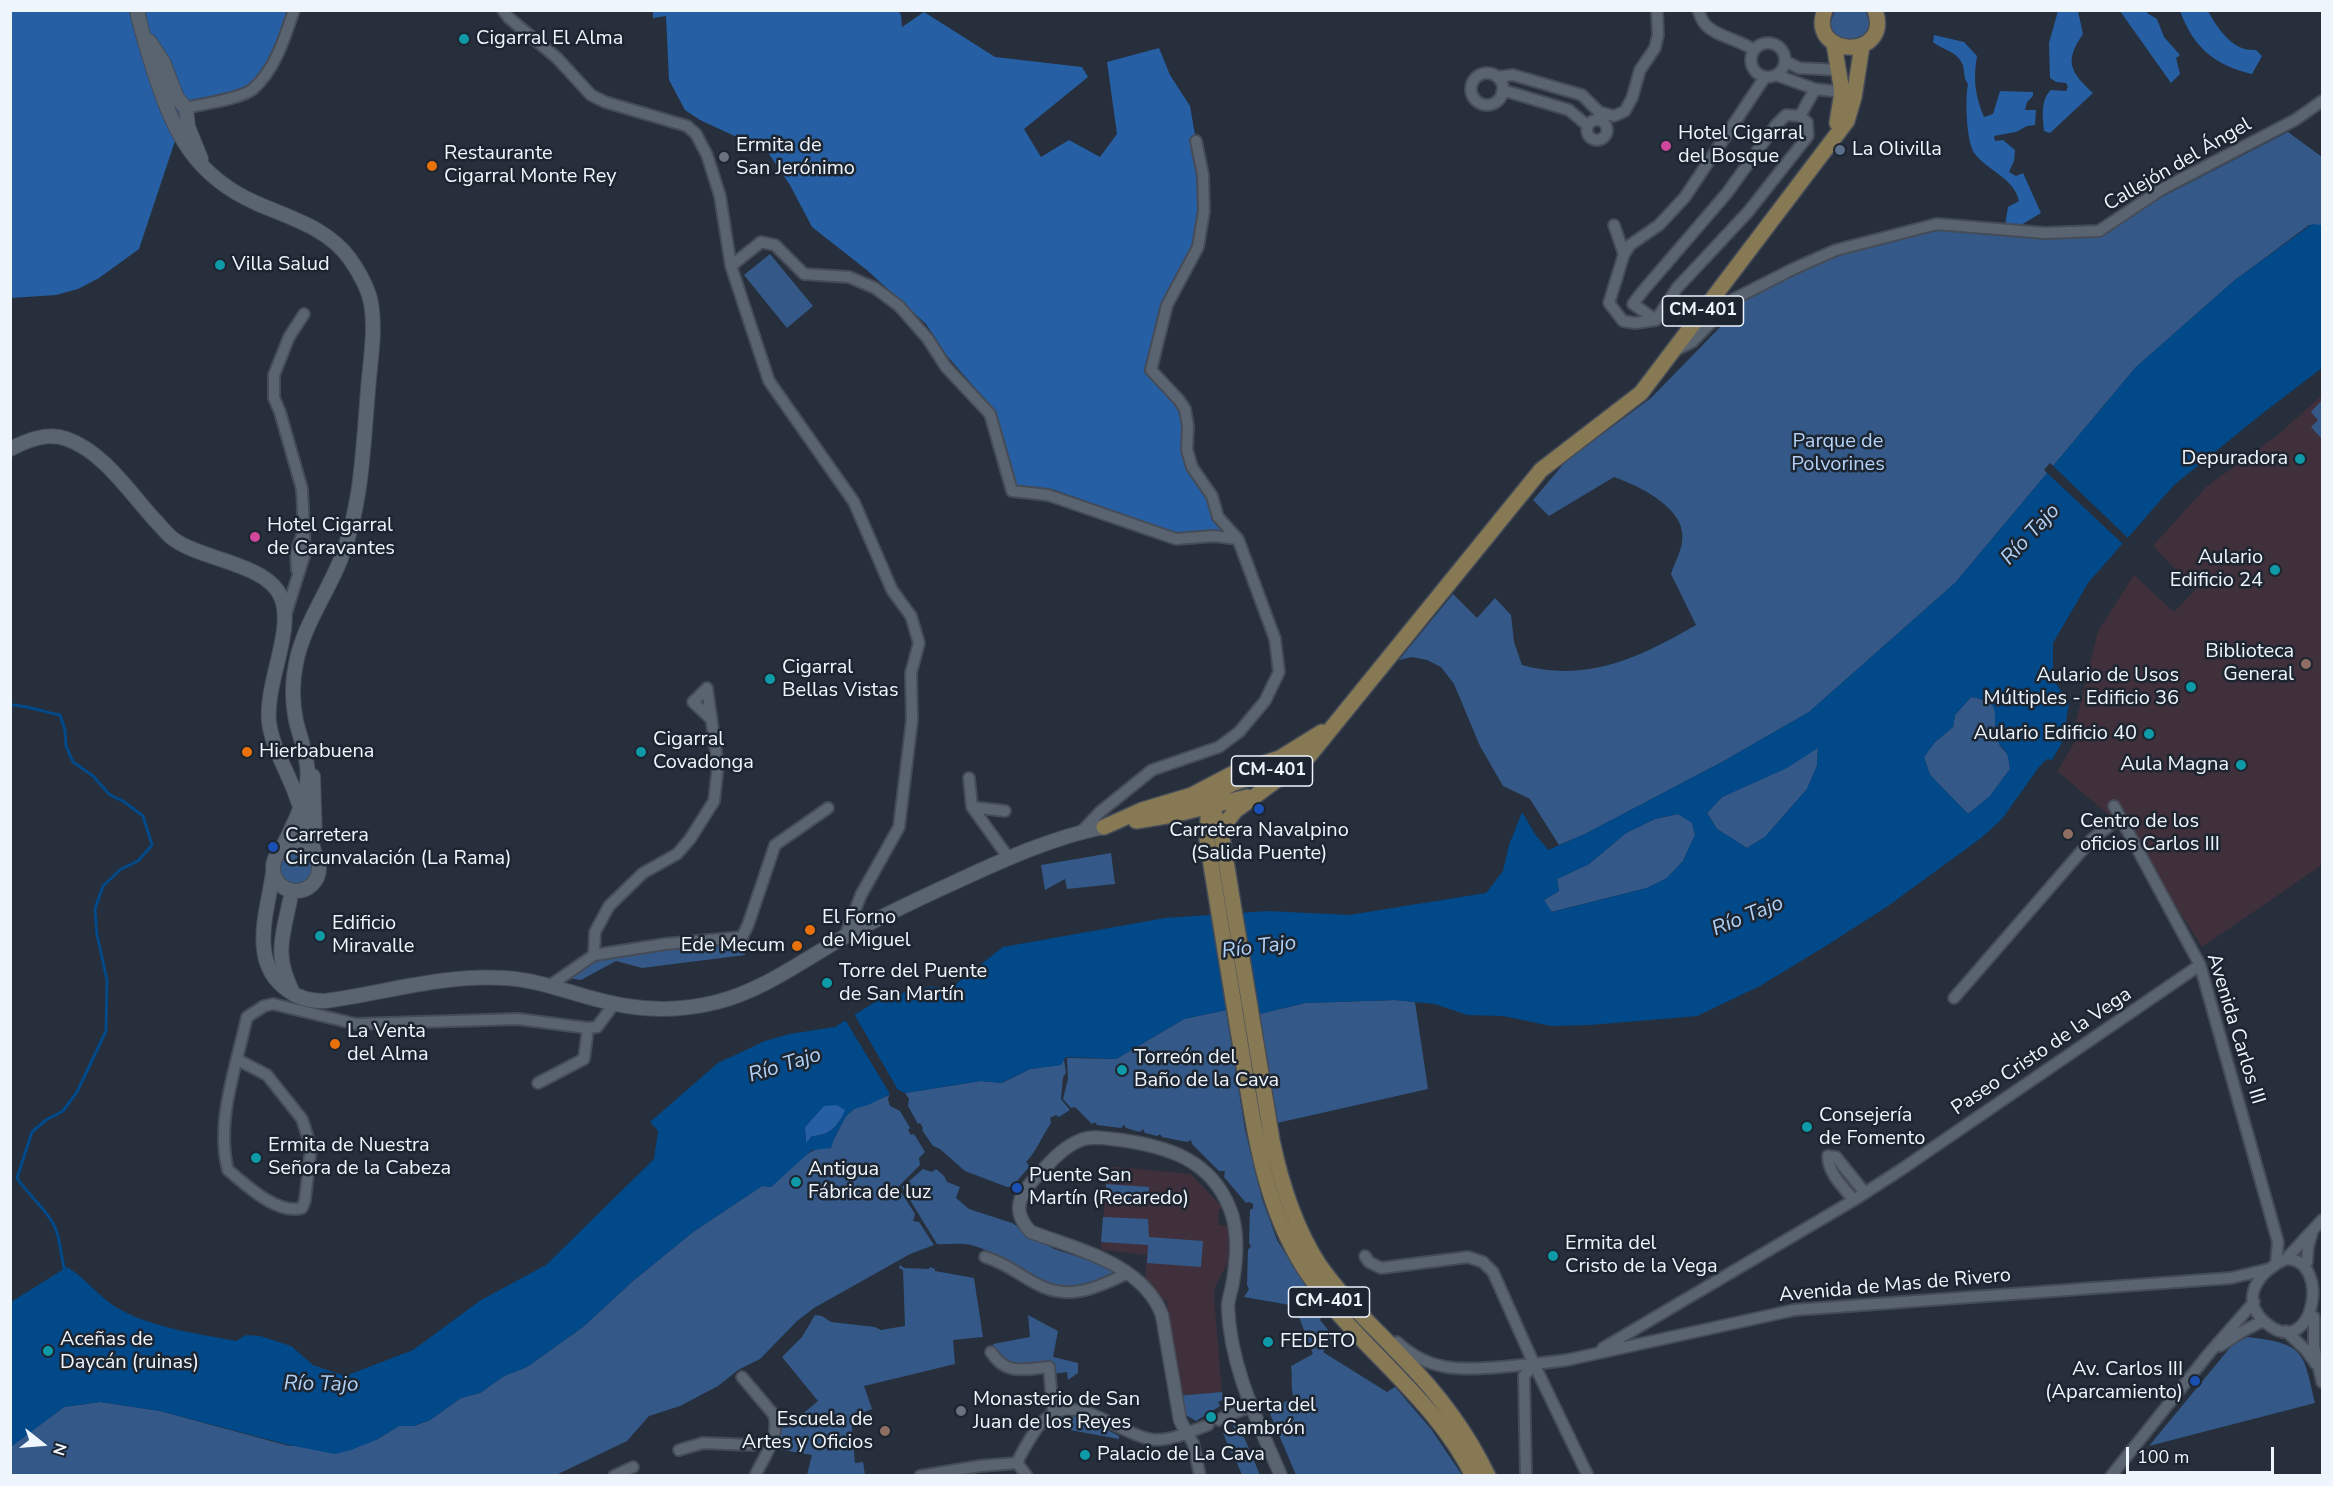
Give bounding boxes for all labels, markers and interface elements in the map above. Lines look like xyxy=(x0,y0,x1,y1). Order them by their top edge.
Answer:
place label: Cigarral El Alma xyxy=(476,27,623,51)
marker: Cigarral El Alma xyxy=(457,32,471,46)
street label: Callejón del Ángel xyxy=(2100,113,2256,217)
place label: Hotel Cigarral del Bosque xyxy=(1678,122,1804,169)
place label: Ermita de San Jerónimo xyxy=(736,134,855,181)
place label: La Olivilla xyxy=(1852,138,1942,162)
marker: Hotel Cigarral del Bosque xyxy=(1659,139,1673,153)
place label: Restaurante Cigarral Monte Rey xyxy=(444,142,617,189)
marker: La Olivilla xyxy=(1833,143,1847,157)
marker: Ermita de San Jerónimo xyxy=(717,150,731,164)
marker: Restaurante Cigarral Monte Rey xyxy=(425,159,439,173)
place label: Villa Salud xyxy=(232,253,330,277)
marker: Villa Salud xyxy=(213,258,227,272)
road number: CM-401 xyxy=(1662,296,1744,326)
park label: Parque de Polvorines xyxy=(1791,430,1885,477)
place label: Depuradora xyxy=(2182,447,2288,471)
marker: Depuradora xyxy=(2293,452,2307,466)
water label: Río Tajo xyxy=(1996,499,2066,571)
place label: Hotel Cigarral de Caravantes xyxy=(267,514,395,561)
marker: Hotel Cigarral de Caravantes xyxy=(248,530,262,544)
place label: Aulario Edificio 24 xyxy=(2170,546,2263,593)
marker: Aulario Edificio 24 xyxy=(2268,563,2282,577)
place label: Biblioteca General xyxy=(2205,640,2294,687)
place label: Cigarral Bellas Vistas xyxy=(782,656,899,703)
marker: Biblioteca General xyxy=(2299,657,2313,671)
place label: Aulario de Usos Múltiples - Edificio 36 xyxy=(1984,664,2179,711)
marker: Cigarral Bellas Vistas xyxy=(763,672,777,686)
marker: Aulario de Usos Múltiples - Edificio 36 xyxy=(2184,680,2198,694)
place label: Aulario Edificio 40 xyxy=(1973,722,2137,746)
marker: Aulario Edificio 40 xyxy=(2142,727,2156,741)
place label: Cigarral Covadonga xyxy=(653,728,754,775)
place label: Hierbabuena xyxy=(259,740,374,764)
marker: Hierbabuena xyxy=(240,745,254,759)
marker: Cigarral Covadonga xyxy=(634,745,648,759)
place label: Aula Magna xyxy=(2120,753,2229,777)
road number: CM-401 xyxy=(1232,756,1312,786)
marker: Aula Magna xyxy=(2234,758,2248,772)
marker: Carretera Navalpino (Salida Puente) xyxy=(1252,802,1266,816)
place label: Centro de los oficios Carlos III xyxy=(2080,810,2220,857)
place label: Carretera Navalpino (Salida Puente) xyxy=(1169,819,1349,866)
place label: Carretera Circunvalación (La Rama) xyxy=(285,824,512,871)
marker: Centro de los oficios Carlos III xyxy=(2061,827,2075,841)
marker: Carretera Circunvalación (La Rama) xyxy=(266,840,280,854)
water label: Río Tajo xyxy=(1709,891,1787,943)
place label: El Forno de Miguel xyxy=(822,906,911,953)
place label: Edificio Miravalle xyxy=(332,912,414,959)
marker: El Forno de Miguel xyxy=(803,923,817,937)
marker: Edificio Miravalle xyxy=(313,929,327,943)
water label: Río Tajo xyxy=(1220,931,1298,965)
place label: Ede Mecum xyxy=(681,934,785,958)
marker: Ede Mecum xyxy=(790,939,804,953)
street label: Avenida Carlos III xyxy=(2201,951,2269,1107)
place label: Torre del Puente de San Martín xyxy=(839,960,987,1007)
marker: Torre del Puente de San Martín xyxy=(820,976,834,990)
street label: Paseo Cristo de la Vega xyxy=(1947,983,2137,1121)
place label: La Venta del Alma xyxy=(347,1020,429,1067)
marker: La Venta del Alma xyxy=(328,1037,342,1051)
water label: Río Tajo xyxy=(746,1043,824,1089)
place label: Torreón del Baño de la Cava xyxy=(1134,1046,1279,1093)
marker: Torreón del Baño de la Cava xyxy=(1115,1063,1129,1077)
place label: Consejería de Fomento xyxy=(1819,1104,1925,1151)
marker: Consejería de Fomento xyxy=(1800,1120,1814,1134)
place label: Ermita de Nuestra Señora de la Cabeza xyxy=(268,1134,451,1181)
marker: Ermita de Nuestra Señora de la Cabeza xyxy=(249,1151,263,1165)
place label: Antigua Fábrica de luz xyxy=(808,1158,931,1205)
place label: Puente San Martín (Recaredo) xyxy=(1029,1164,1189,1211)
marker: Antigua Fábrica de luz xyxy=(789,1175,803,1189)
marker: Puente San Martín (Recaredo) xyxy=(1010,1181,1024,1195)
place label: Ermita del Cristo de la Vega xyxy=(1565,1232,1718,1279)
marker: Ermita del Cristo de la Vega xyxy=(1546,1249,1560,1263)
street label: Avenida de Mas de Rivero xyxy=(1778,1264,2012,1308)
road number: CM-401 xyxy=(1288,1287,1370,1317)
place label: Aceñas de Daycán (ruinas) xyxy=(60,1328,199,1375)
place label: FEDETO xyxy=(1280,1330,1355,1354)
marker: FEDETO xyxy=(1261,1335,1275,1349)
marker: Aceñas de Daycán (ruinas) xyxy=(41,1344,55,1358)
place label: Av. Carlos III (Aparcamiento) xyxy=(2045,1358,2183,1405)
water label: Río Tajo xyxy=(283,1372,359,1398)
marker: Av. Carlos III (Aparcamiento) xyxy=(2188,1374,2202,1388)
place label: Monasterio de San Juan de los Reyes xyxy=(973,1388,1140,1435)
place label: Puerta del Cambrón xyxy=(1223,1394,1316,1441)
marker: Monasterio de San Juan de los Reyes xyxy=(954,1404,968,1418)
place label: Escuela de Artes y Oficios xyxy=(742,1408,873,1455)
marker: Puerta del Cambrón xyxy=(1204,1410,1218,1424)
north arrow xyxy=(12,1414,72,1474)
marker: Escuela de Artes y Oficios xyxy=(878,1424,892,1438)
scale bar xyxy=(2129,1435,2278,1473)
text: N xyxy=(47,1440,71,1458)
place label: Palacio de La Cava xyxy=(1097,1443,1265,1467)
text: 100 m xyxy=(2137,1445,2189,1469)
marker: Palacio de La Cava xyxy=(1078,1448,1092,1462)

